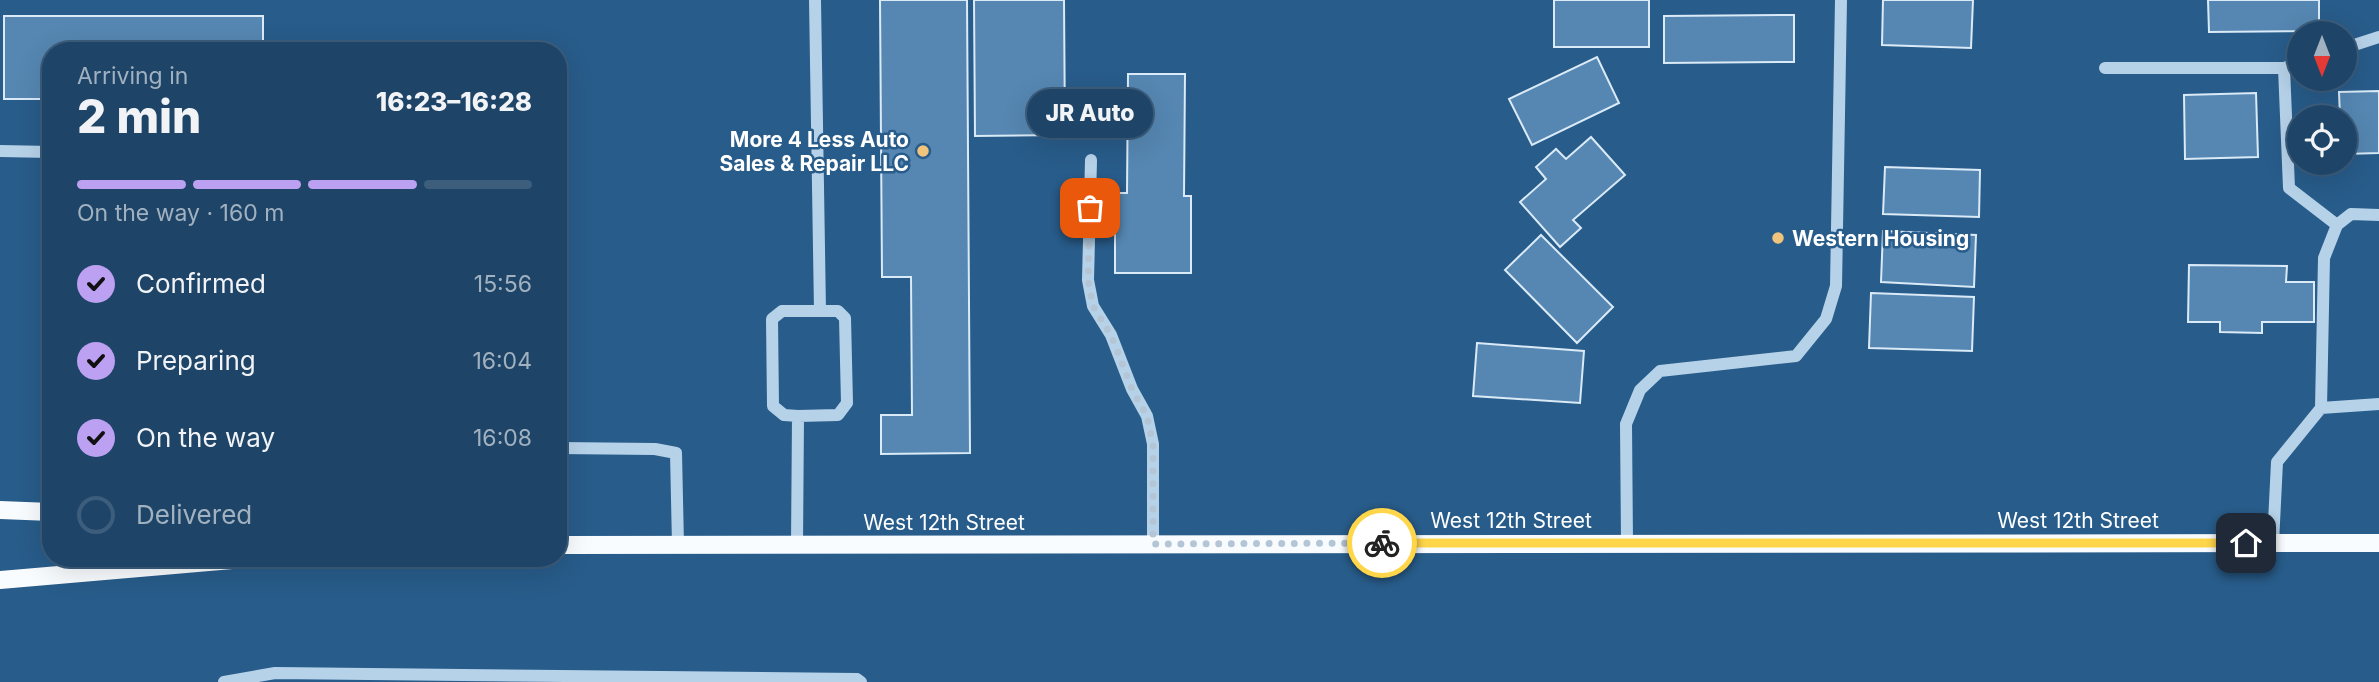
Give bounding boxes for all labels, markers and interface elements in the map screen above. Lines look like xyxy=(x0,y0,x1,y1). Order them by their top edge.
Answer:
north arrow xyxy=(2287,21,2357,91)
map controls xyxy=(2287,21,2357,175)
text: Arriving in xyxy=(77,62,188,90)
text: 16:23–16:28 xyxy=(376,86,532,117)
text: 2 min xyxy=(77,88,201,144)
callout: JR Auto xyxy=(1027,89,1153,138)
text: JR Auto xyxy=(1046,99,1134,127)
button: locate xyxy=(2287,105,2357,175)
place label: More 4 Less Auto Sales & Repair LLC xyxy=(719,127,909,176)
marker: More 4 Less Auto Sales & Repair LLC xyxy=(915,143,931,159)
pin xyxy=(1060,178,1120,238)
icon: bag xyxy=(1071,189,1109,227)
text: On the way · 160 m xyxy=(77,199,284,227)
place label: Western Housing xyxy=(1792,226,1969,251)
marker: Western Housing xyxy=(1770,230,1786,246)
icon: check xyxy=(77,265,115,303)
text: Confirmed xyxy=(136,268,266,299)
text: 15:56 xyxy=(474,270,532,298)
icon: check xyxy=(77,342,115,380)
text: Preparing xyxy=(136,345,256,376)
text: 16:04 xyxy=(472,347,532,375)
icon: check xyxy=(77,419,115,457)
text: On the way xyxy=(136,422,275,453)
text: 16:08 xyxy=(473,424,532,452)
text: Delivered xyxy=(136,499,252,530)
courier xyxy=(1347,508,1417,578)
street label: West 12th Street xyxy=(1430,508,1592,533)
street label: West 12th Street xyxy=(1997,508,2159,533)
street label: West 12th Street xyxy=(863,510,1025,535)
pin xyxy=(2216,513,2276,573)
icon: bike xyxy=(1363,524,1401,562)
icon: home xyxy=(2227,524,2265,562)

